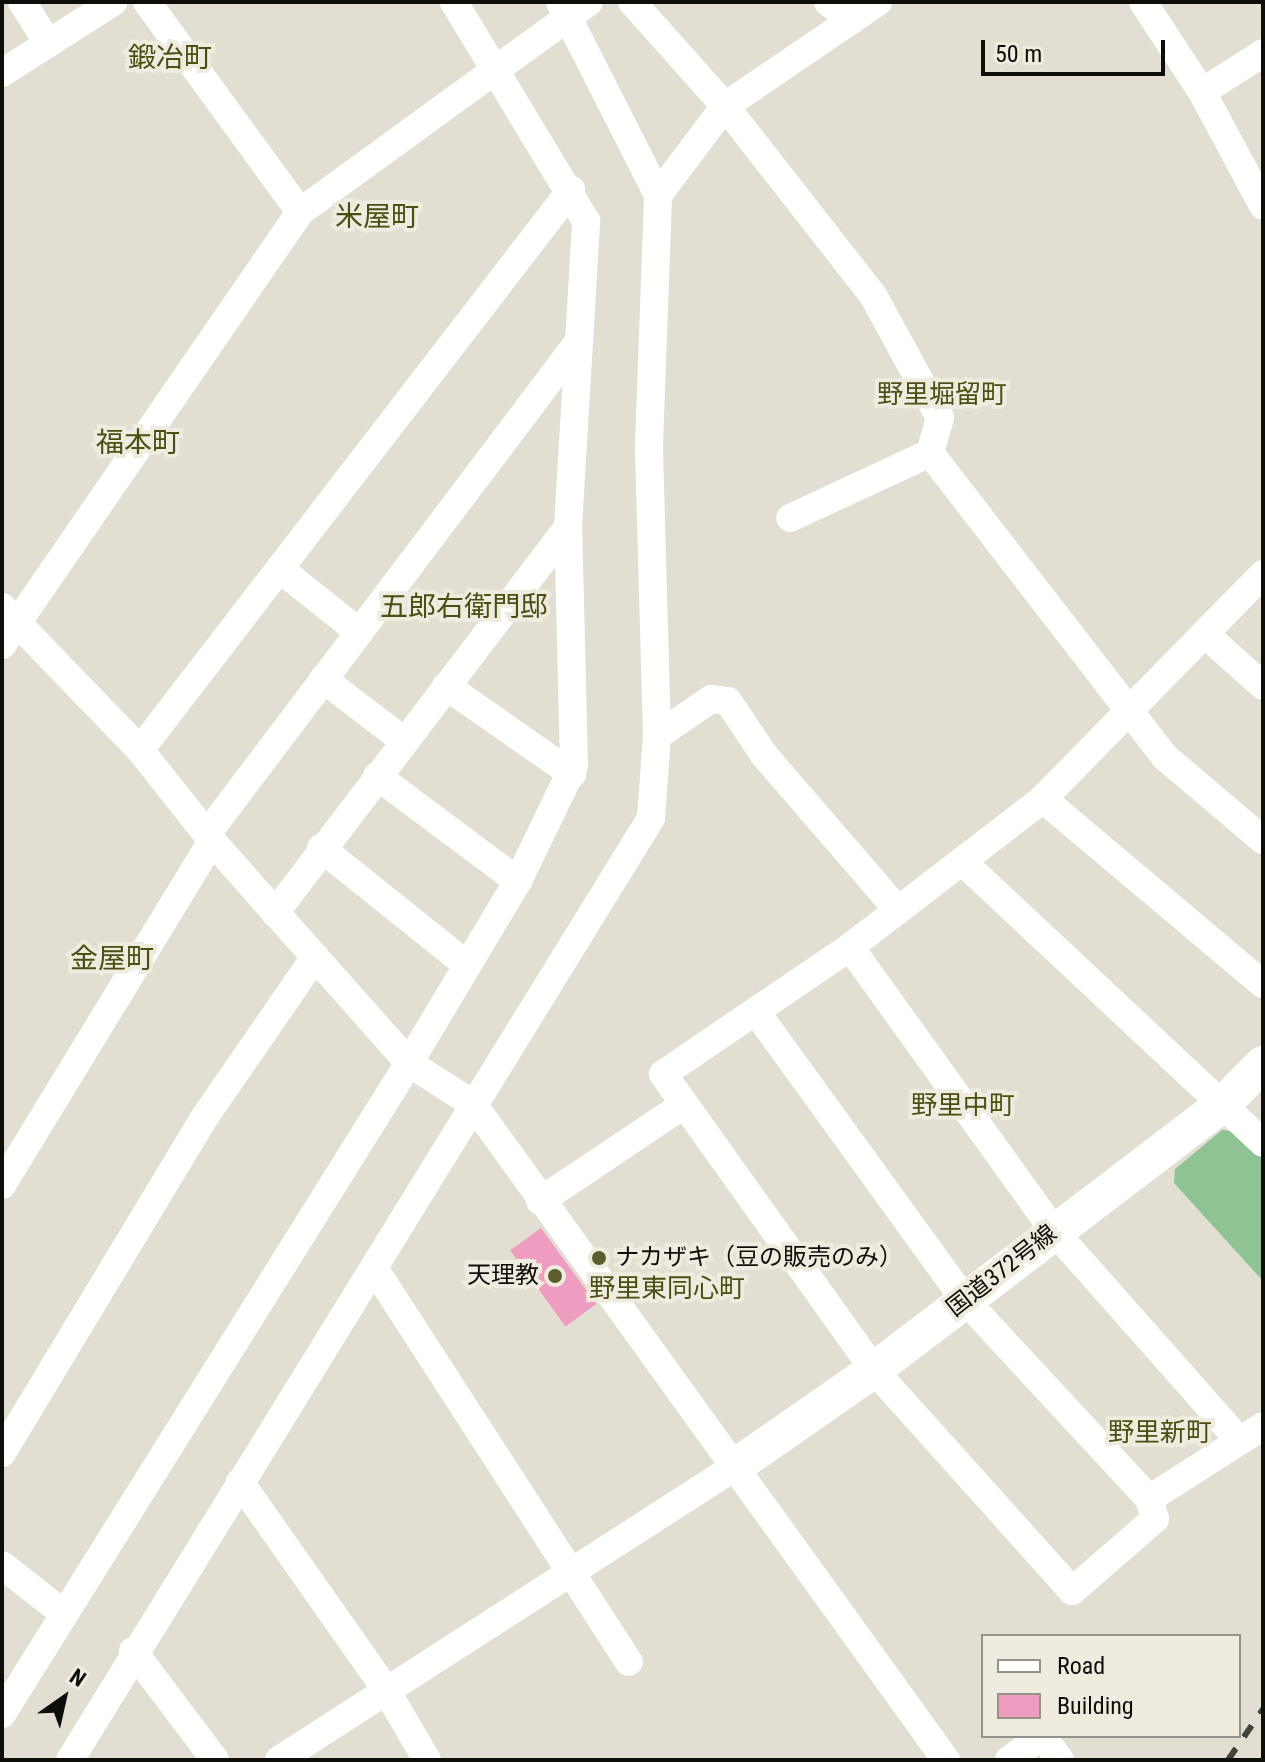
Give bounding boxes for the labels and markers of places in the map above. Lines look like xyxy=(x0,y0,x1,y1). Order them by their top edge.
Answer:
place label: ナカザキ（豆の販売のみ） xyxy=(615,1244,903,1272)
marker: ナカザキ（豆の販売のみ） xyxy=(590,1249,608,1267)
place label: 天理教 xyxy=(467,1262,539,1290)
marker: 天理教 xyxy=(546,1267,564,1285)

